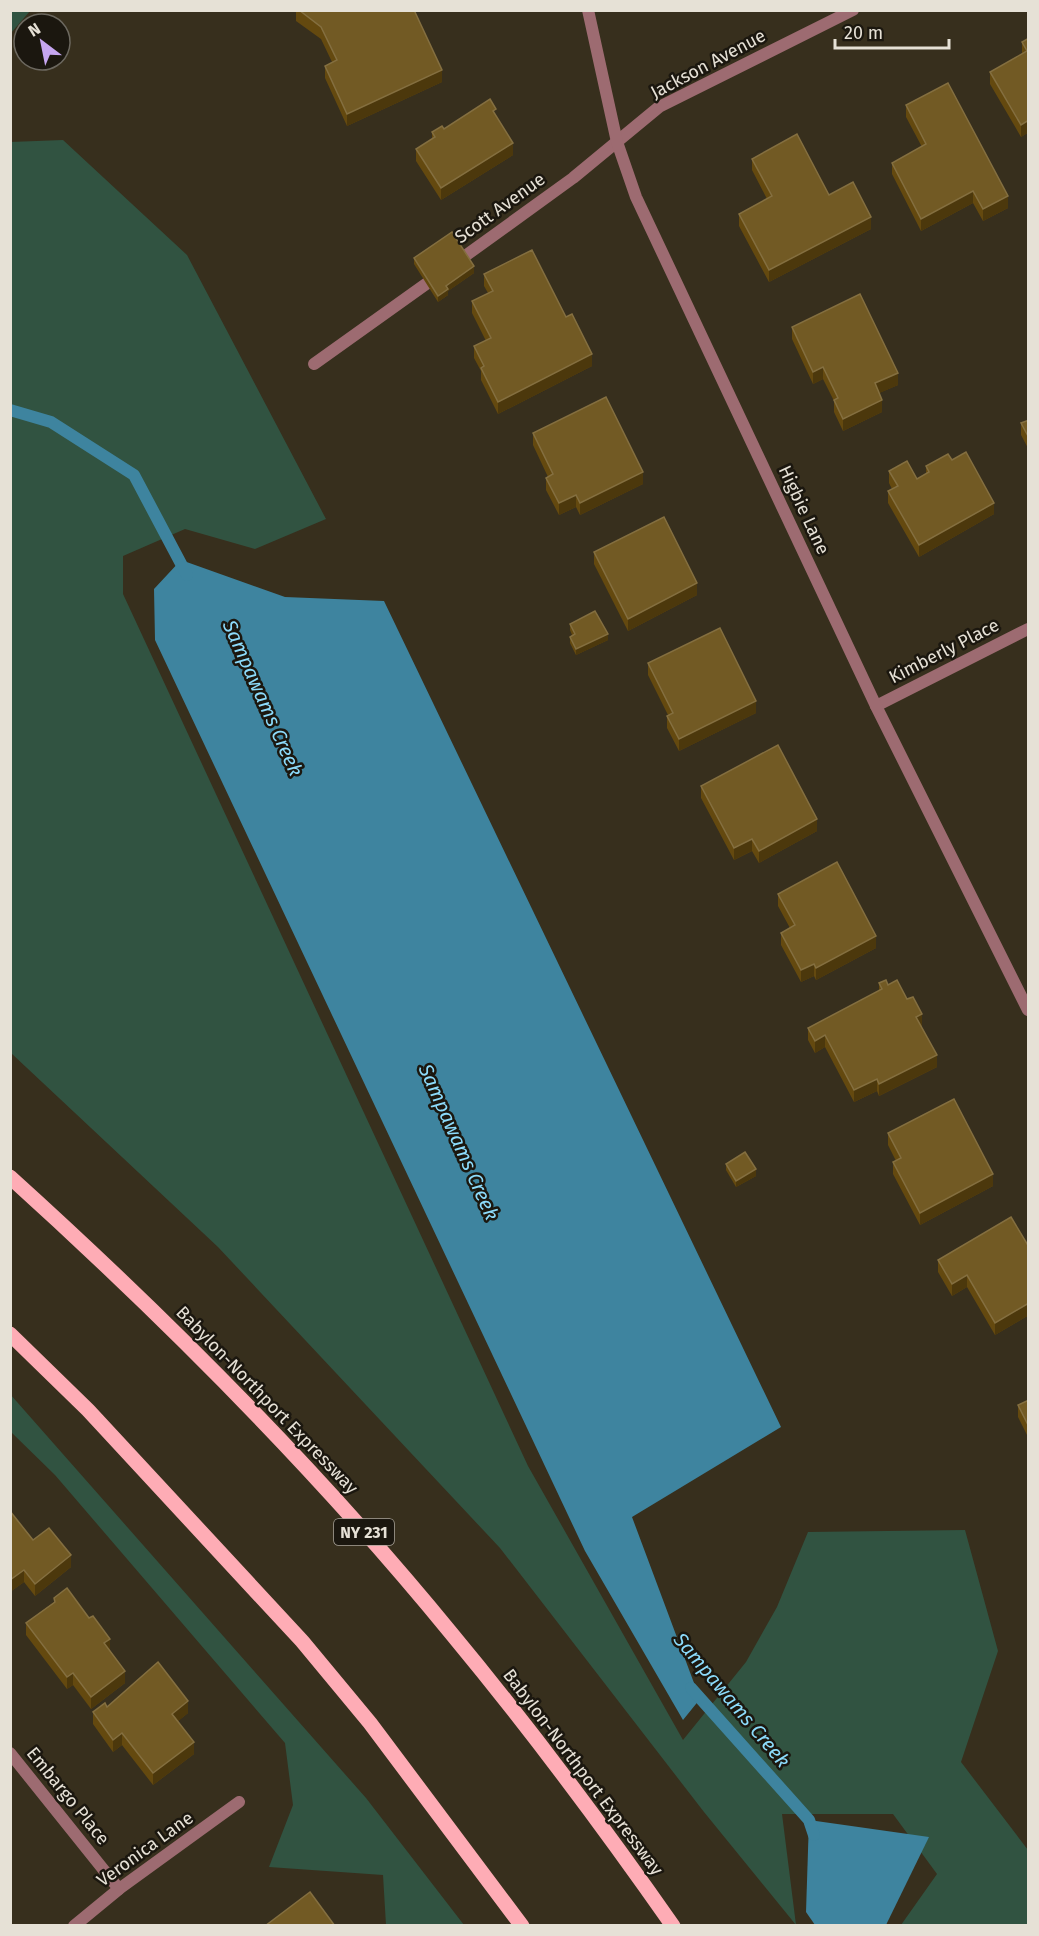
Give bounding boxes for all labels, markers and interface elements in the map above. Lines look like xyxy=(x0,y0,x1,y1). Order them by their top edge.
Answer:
north arrow xyxy=(12,12,72,72)
scale bar xyxy=(835,12,949,50)
text: N xyxy=(25,19,44,41)
text: 20 m xyxy=(844,22,883,44)
street label: Jackson Avenue xyxy=(647,24,769,104)
street label: Scott Avenue xyxy=(451,168,549,248)
street label: Higbie Lane xyxy=(774,462,834,558)
street label: Kimberly Place xyxy=(885,614,1003,688)
water label: Sampawams Creek xyxy=(217,615,308,780)
water label: Sampawams Creek xyxy=(413,1059,504,1224)
street label: Babylon-Northport Expressway xyxy=(171,1301,363,1499)
road number: NY 231 xyxy=(334,1519,394,1545)
water label: Sampawams Creek xyxy=(668,1627,795,1772)
street label: Babylon-Northport Expressway xyxy=(498,1664,668,1880)
street label: Embargo Place xyxy=(22,1743,114,1849)
street label: Veronica Lane xyxy=(92,1807,198,1891)

